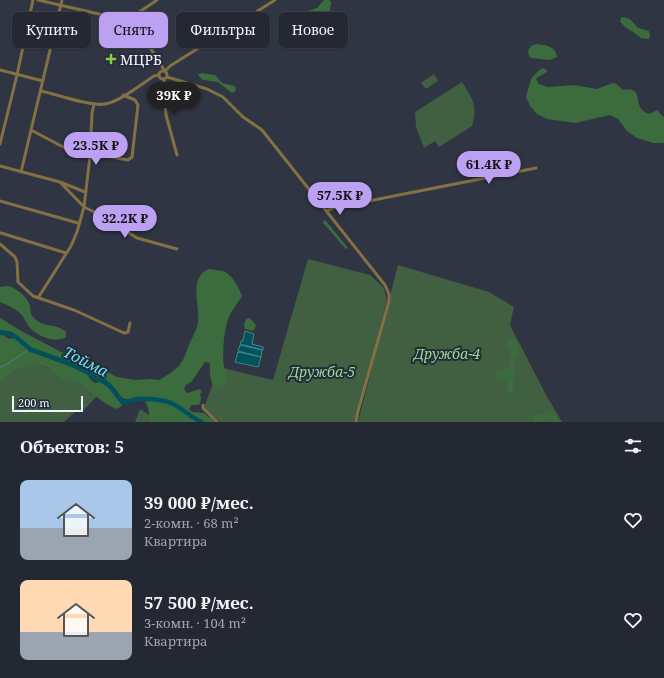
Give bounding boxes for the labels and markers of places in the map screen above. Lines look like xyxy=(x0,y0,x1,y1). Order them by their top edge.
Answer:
place label: МЦРБ xyxy=(120,50,162,69)
marker: МЦРБ xyxy=(105,53,117,65)
pin: 39K ₽ xyxy=(146,82,202,116)
pin: 23.5K ₽ xyxy=(59,132,133,166)
pin: 61.4K ₽ xyxy=(452,151,526,185)
pin: 57.5K ₽ xyxy=(303,182,377,216)
pin: 32.2K ₽ xyxy=(88,205,162,239)

